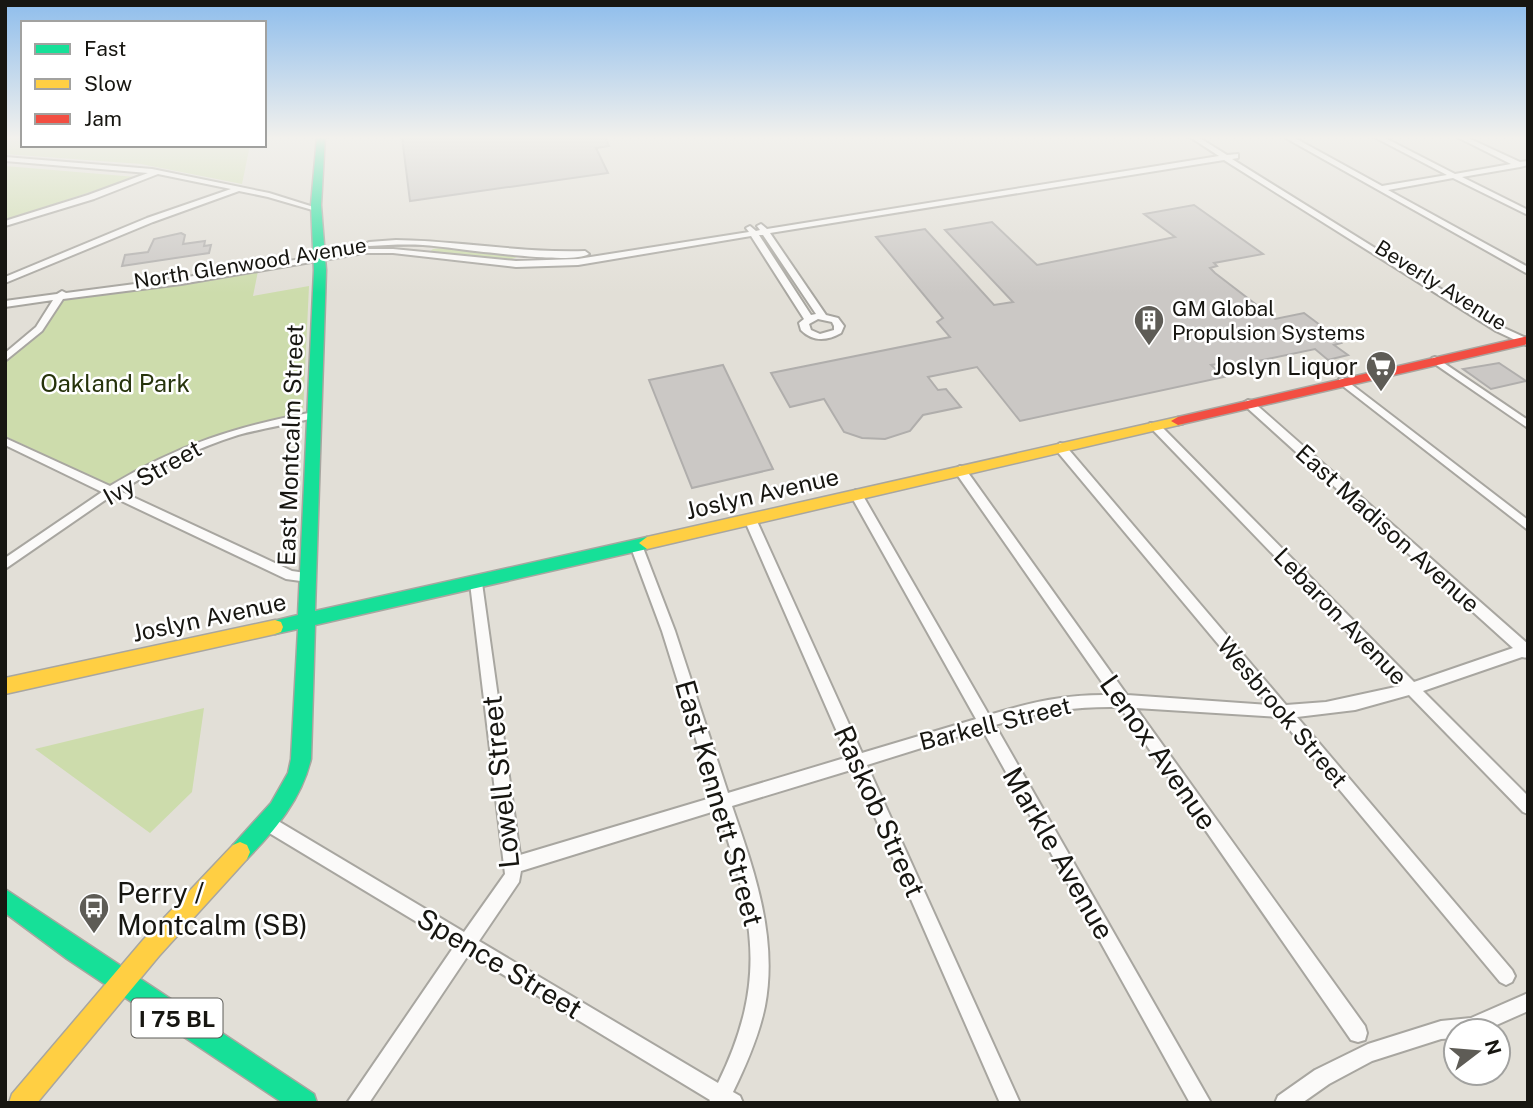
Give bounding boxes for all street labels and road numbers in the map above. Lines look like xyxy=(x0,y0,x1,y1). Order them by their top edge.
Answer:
street label: North Glenwood Avenue xyxy=(132,232,368,294)
street label: Beverly Avenue xyxy=(1370,234,1512,336)
street label: East Montcalm Street xyxy=(272,324,308,566)
street label: Ivy Street xyxy=(98,434,206,510)
street label: East Madison Avenue xyxy=(1290,438,1486,618)
street label: Joslyn Avenue xyxy=(683,462,841,524)
street label: Lebaron Avenue xyxy=(1269,542,1413,690)
street label: Joslyn Avenue xyxy=(129,587,289,647)
street label: Wesbrook Street xyxy=(1212,631,1354,793)
street label: Lenox Avenue xyxy=(1093,668,1225,836)
street label: East Kennett Street xyxy=(669,676,771,930)
street label: Barkell Street xyxy=(916,691,1074,755)
street label: Lowell Street xyxy=(475,694,525,870)
street label: Raskob Street xyxy=(827,720,933,902)
street label: Markle Avenue xyxy=(996,761,1122,945)
street label: Spence Street xyxy=(411,901,589,1025)
road number: I 75 BL xyxy=(132,998,222,1037)

